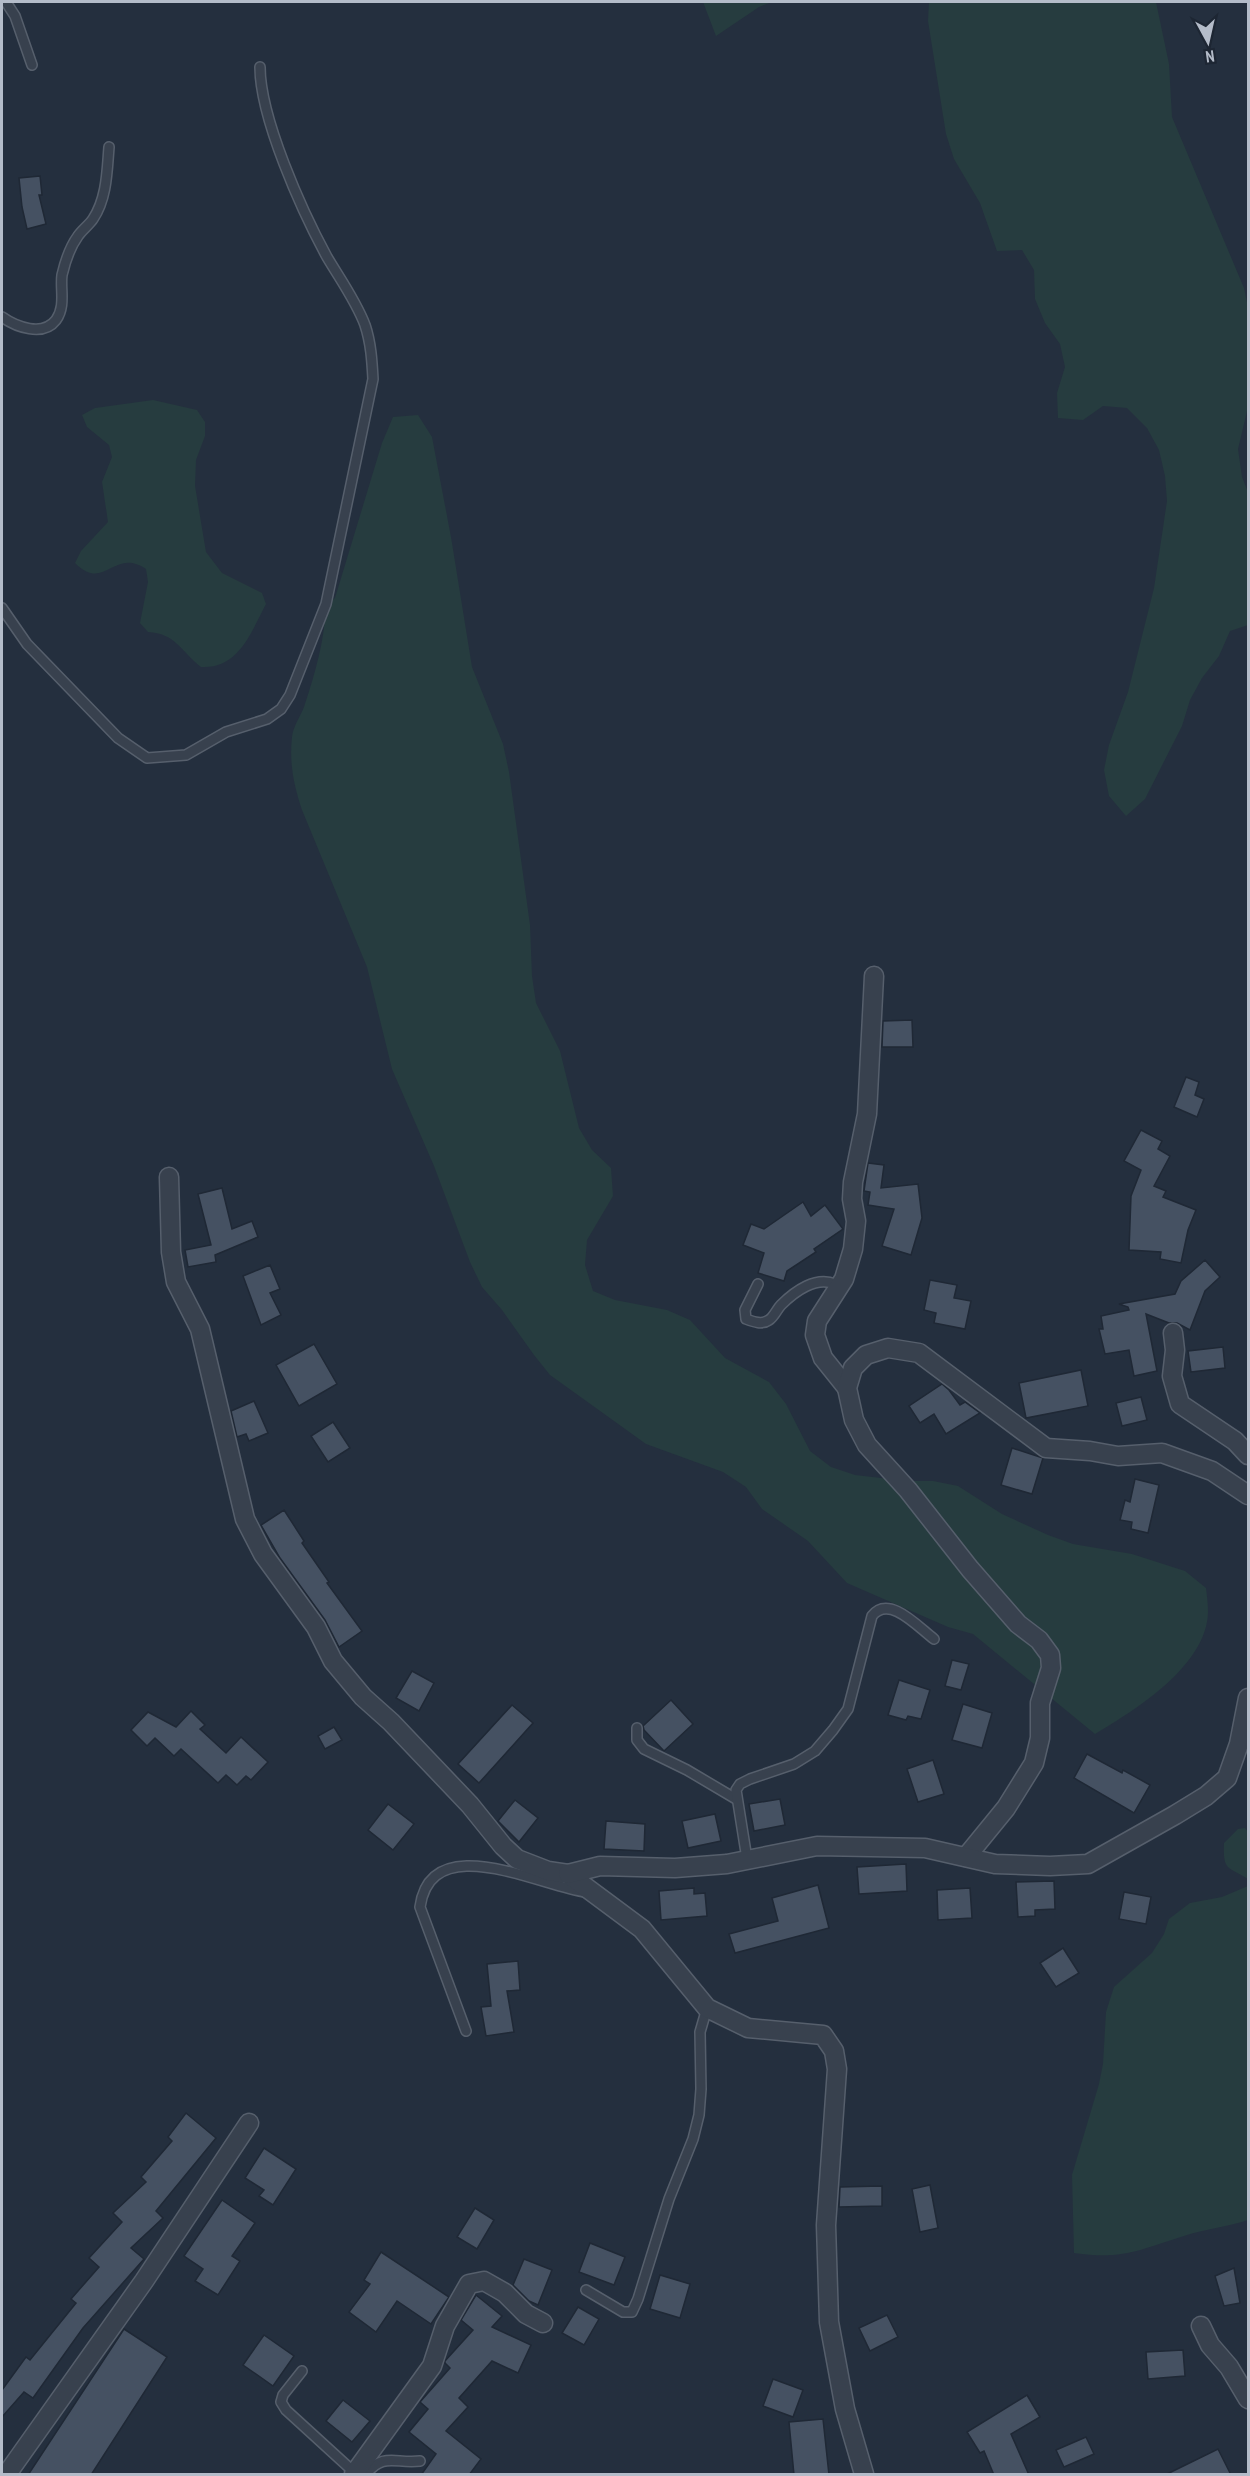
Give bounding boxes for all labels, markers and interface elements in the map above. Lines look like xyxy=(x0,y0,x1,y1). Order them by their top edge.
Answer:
north arrow xyxy=(1178,12,1238,72)
text: N xyxy=(1204,46,1216,67)

